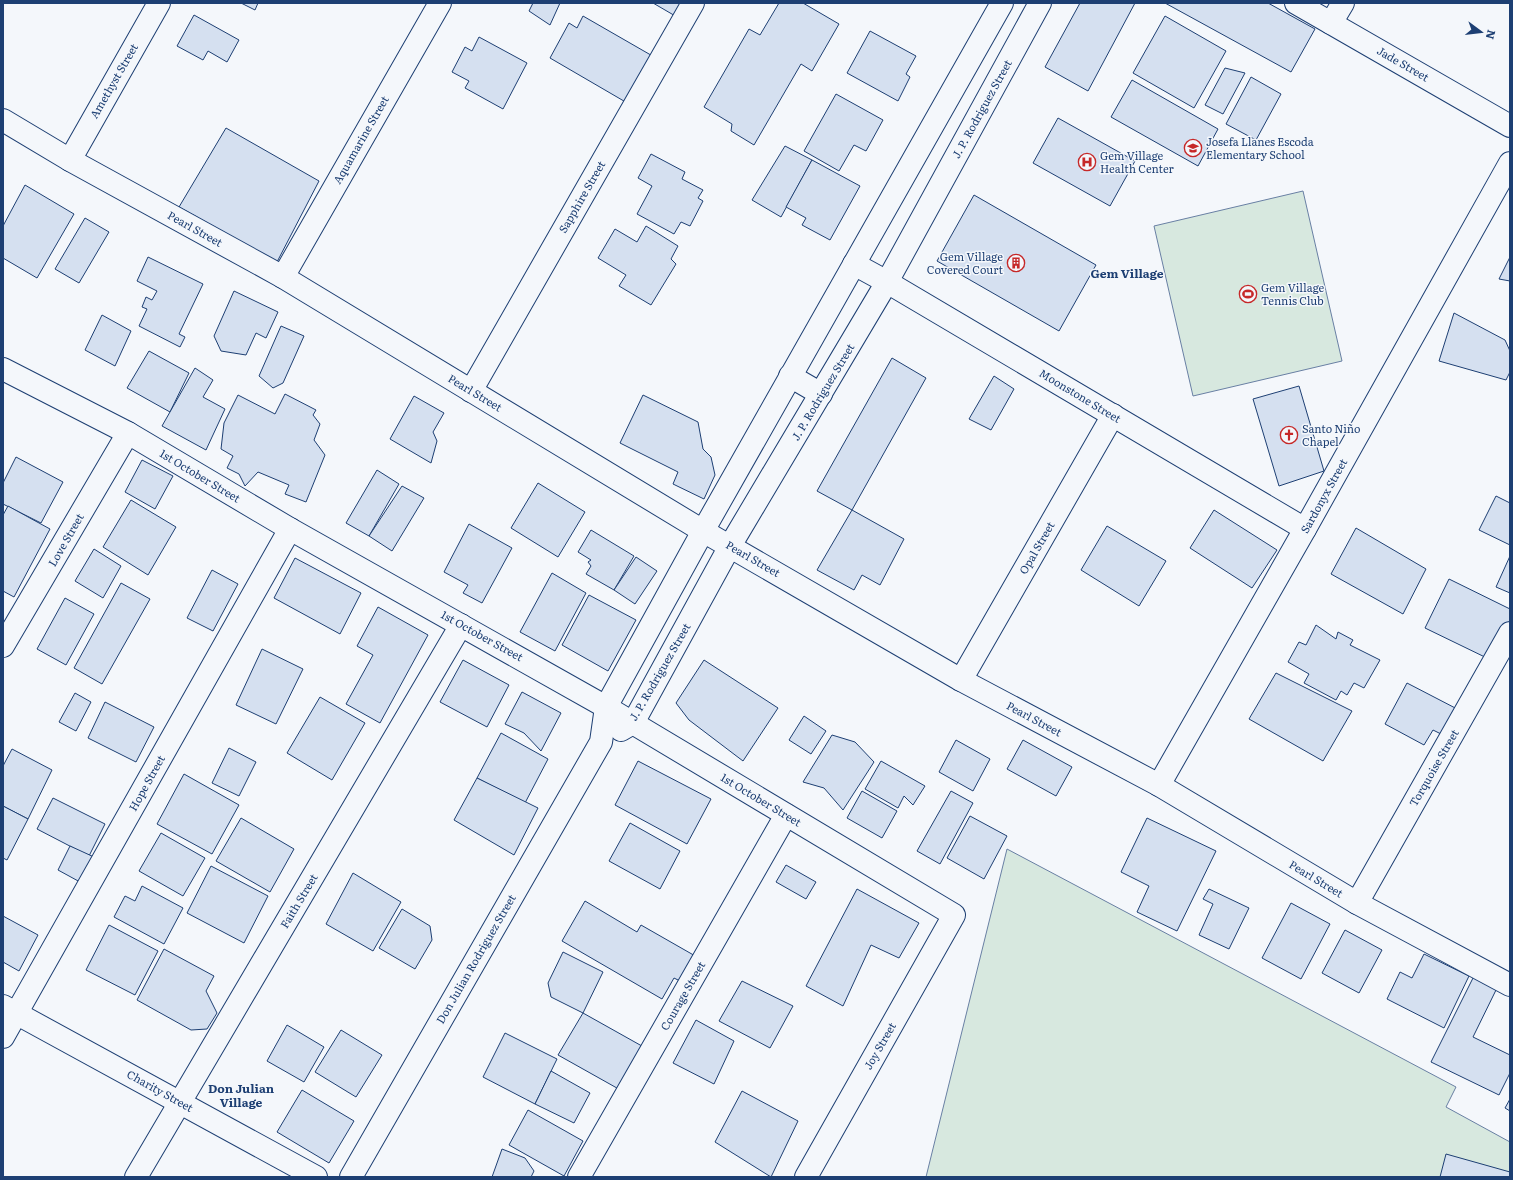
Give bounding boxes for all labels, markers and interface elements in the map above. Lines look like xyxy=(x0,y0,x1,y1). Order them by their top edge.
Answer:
north arrow xyxy=(1461,12,1501,52)
text: N xyxy=(1483,28,1501,41)
street label: Amethyst Street xyxy=(85,40,141,121)
street label: Jade Street xyxy=(1375,42,1433,85)
street label: J. P. Rodriguez Street xyxy=(947,56,1015,161)
street label: Aquamarine Street xyxy=(328,92,392,186)
place label: Josefa Llanes Escoda Elementary School xyxy=(1206,133,1314,162)
school or university icon: Josefa Llanes Escoda Elementary School xyxy=(1183,138,1203,158)
place label: Gem Village Health Center xyxy=(1100,147,1174,176)
hospital icon: Gem Village Health Center xyxy=(1077,152,1097,172)
street label: Sapphire Street xyxy=(554,157,609,236)
street label: Pearl Street xyxy=(165,206,226,250)
place label: Gem Village Covered Court xyxy=(927,248,1004,277)
building icon: Gem Village Covered Court xyxy=(1006,253,1026,273)
district label: Gem Village xyxy=(1091,264,1164,282)
place label: Gem Village Tennis Club xyxy=(1261,279,1325,308)
sports icon: Gem Village Tennis Club xyxy=(1238,284,1258,304)
street label: J. P. Rodriguez Street xyxy=(787,340,858,443)
street label: Moonstone Street xyxy=(1037,364,1125,426)
street label: Pearl Street xyxy=(445,370,506,415)
place label: Santo Niño Chapel xyxy=(1302,420,1360,449)
church icon: Santo Niño Chapel xyxy=(1279,425,1299,445)
street label: 1st October Street xyxy=(157,445,244,506)
street label: Sardonyx Street xyxy=(1296,455,1351,536)
street label: Love Street xyxy=(43,510,87,569)
street label: Opal Street xyxy=(1015,518,1058,577)
street label: Pearl Street xyxy=(723,536,784,580)
street label: 1st October Street xyxy=(439,606,527,665)
street label: J. P. Rodriguez Street xyxy=(625,619,694,723)
street label: Pearl Street xyxy=(1004,697,1065,740)
street label: Torquoise Street xyxy=(1405,725,1462,809)
street label: Hope Street xyxy=(124,751,168,813)
street label: 1st October Street xyxy=(718,769,805,830)
street label: Pearl Street xyxy=(1286,856,1347,901)
street label: Faith Street xyxy=(276,870,321,931)
street label: Don Julian Rodriguez Street xyxy=(431,890,519,1026)
street label: Courage Street xyxy=(656,957,709,1033)
street label: Joy Street xyxy=(859,1019,899,1072)
street label: Charity Street xyxy=(124,1065,197,1115)
district label: Don Julian Village xyxy=(208,1079,275,1111)

